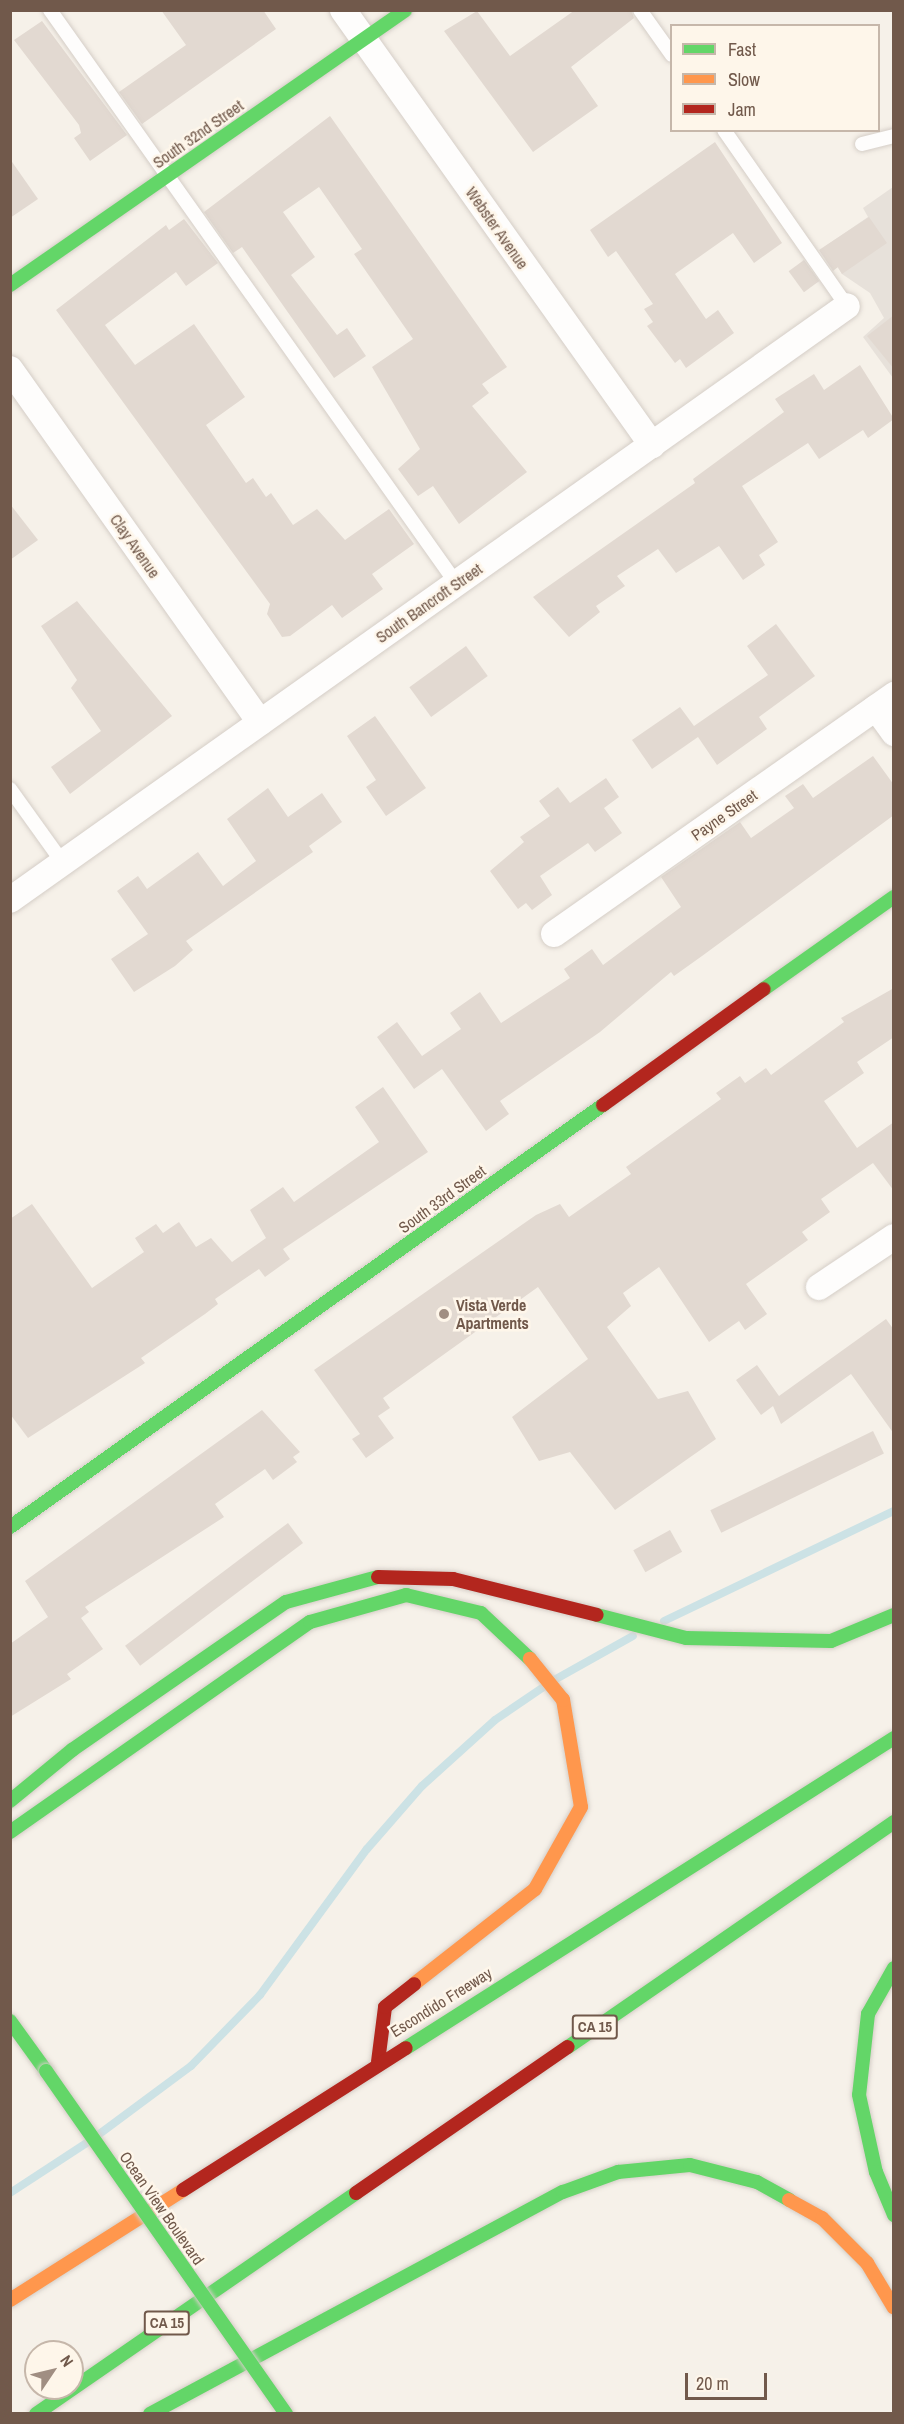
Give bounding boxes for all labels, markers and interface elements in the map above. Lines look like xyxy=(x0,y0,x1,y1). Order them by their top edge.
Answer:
legend xyxy=(670,24,880,132)
text: Fast xyxy=(728,37,756,62)
text: Slow xyxy=(728,67,760,92)
street label: South 32nd Street xyxy=(149,96,247,172)
text: Jam xyxy=(728,97,756,122)
street label: Webster Avenue xyxy=(461,183,533,273)
street label: Clay Avenue xyxy=(106,510,164,582)
street label: South Bancroft Street xyxy=(372,559,486,647)
street label: Payne Street xyxy=(687,785,761,845)
street label: South 33rd Street xyxy=(395,1161,489,1237)
place label: Vista Verde Apartments xyxy=(456,1295,529,1333)
marker: Vista Verde Apartments xyxy=(437,1307,451,1321)
street label: Escondido Freeway xyxy=(387,1963,495,2041)
road number: CA 15 xyxy=(571,2015,619,2039)
street label: Ocean View Boulevard xyxy=(116,2148,208,2268)
road number: CA 15 xyxy=(143,2311,191,2335)
north arrow xyxy=(24,2340,84,2400)
text: N xyxy=(55,2351,79,2371)
scale bar xyxy=(688,2361,770,2399)
text: 20 m xyxy=(696,2371,729,2396)

